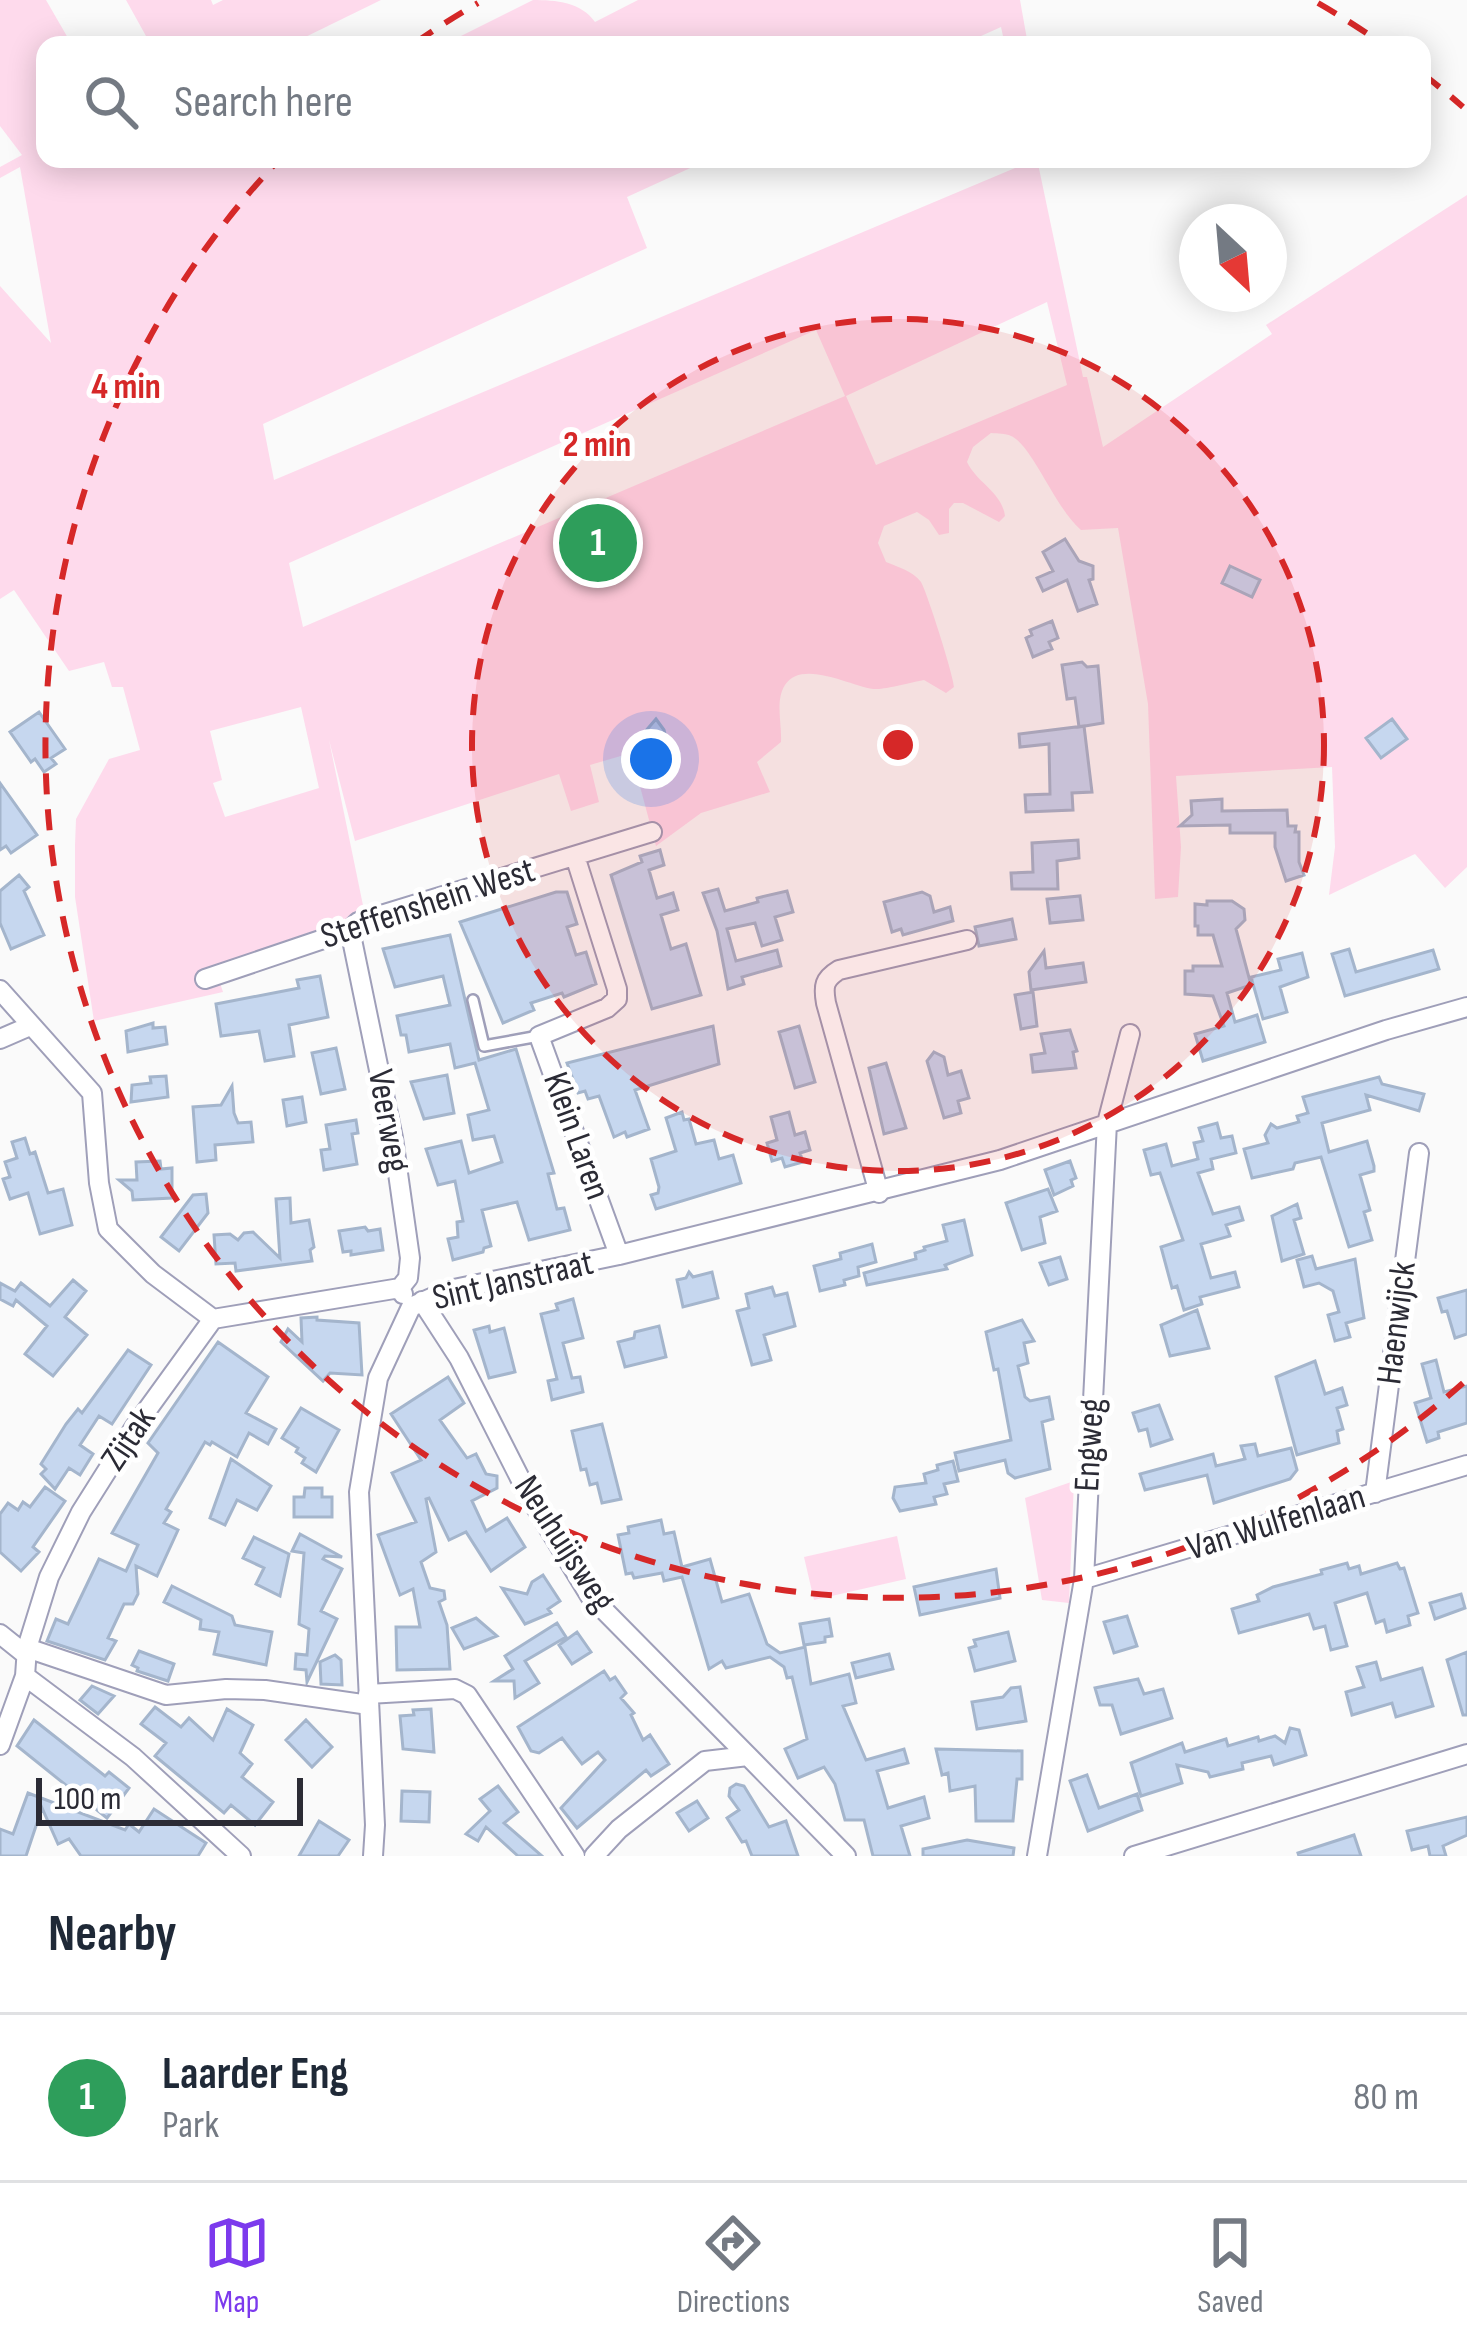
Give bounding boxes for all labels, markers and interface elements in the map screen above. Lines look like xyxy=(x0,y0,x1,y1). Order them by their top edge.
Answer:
search box xyxy=(36,36,1431,168)
icon: search xyxy=(78,69,144,135)
text: Search here xyxy=(174,75,353,130)
north arrow xyxy=(1179,204,1287,312)
text: 4 min xyxy=(91,366,161,409)
text: 2 min xyxy=(563,424,631,467)
pin: 1 xyxy=(559,498,637,588)
centre of rings xyxy=(877,724,919,766)
your location xyxy=(621,729,681,789)
street label: Steffenshein West xyxy=(316,849,540,959)
street label: Veerweg xyxy=(358,1066,418,1176)
street label: Klein Laren xyxy=(533,1067,619,1205)
street label: Sint Janstraat xyxy=(429,1242,597,1320)
street label: Haenwijck xyxy=(1368,1259,1426,1387)
street label: Engweg xyxy=(1066,1397,1114,1493)
street label: Zijtak xyxy=(93,1399,166,1479)
street label: Neuhuijsweg xyxy=(504,1468,624,1620)
street label: Van Wulfenlaan xyxy=(1182,1476,1370,1570)
scale bar xyxy=(36,1772,303,1825)
text: 100 m xyxy=(54,1779,121,1819)
text: Nearby xyxy=(48,1904,177,1965)
text: Laarder Eng xyxy=(162,2047,348,2102)
text: 1 xyxy=(79,2074,95,2121)
text: 80 m xyxy=(1353,2074,1419,2121)
text: Park xyxy=(162,2102,219,2149)
tab: Map xyxy=(204,2210,270,2322)
tab: Directions xyxy=(677,2210,790,2322)
tab: Saved xyxy=(1197,2210,1263,2322)

